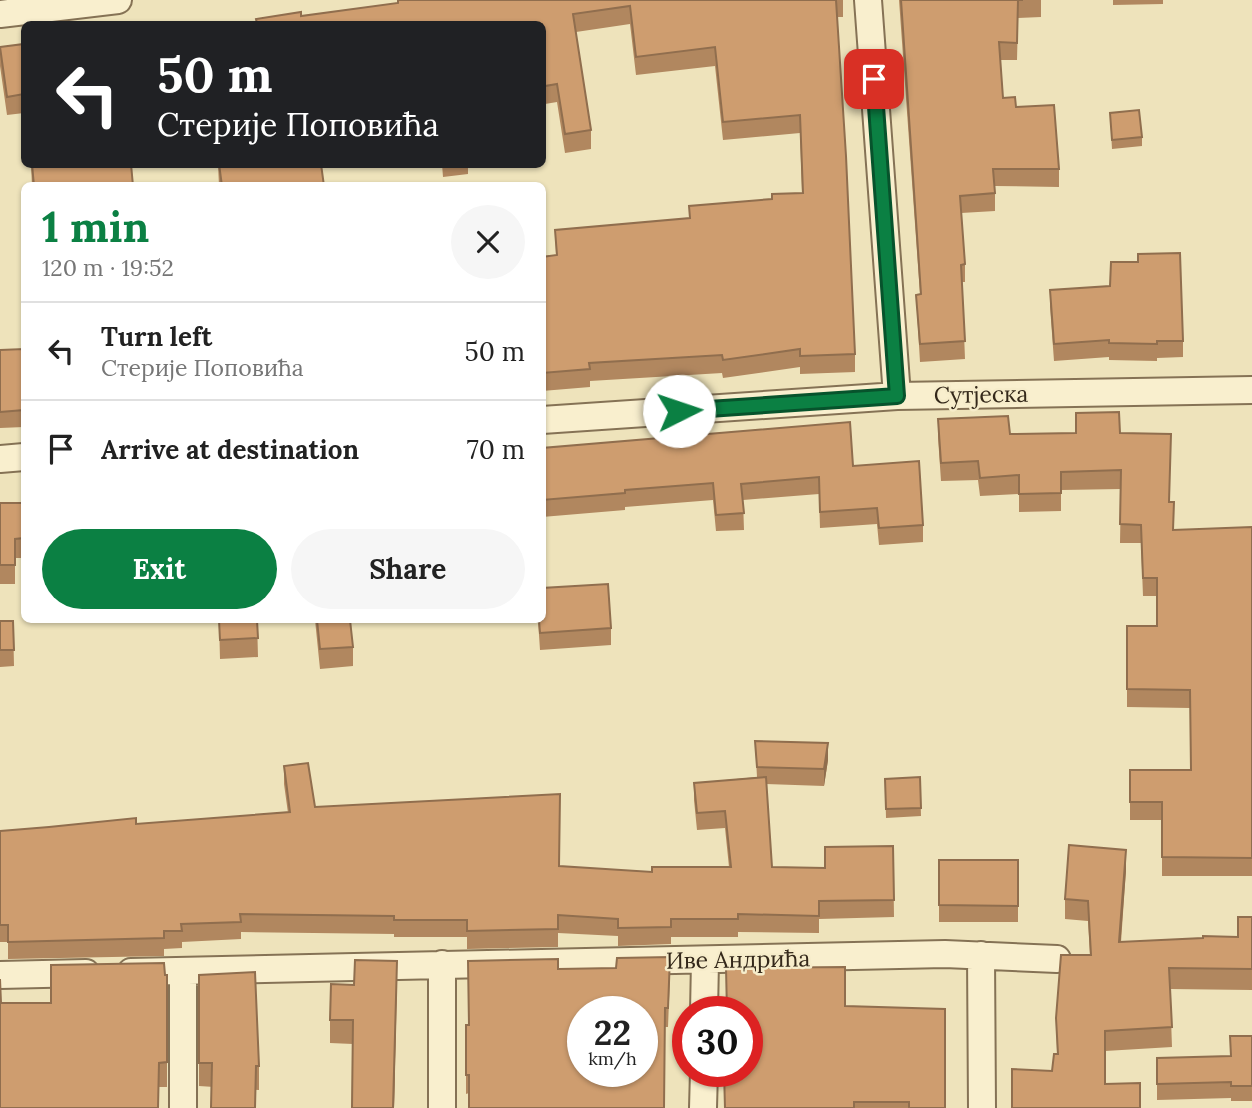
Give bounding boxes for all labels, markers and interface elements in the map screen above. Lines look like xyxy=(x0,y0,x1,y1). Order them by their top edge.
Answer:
text: 50 m xyxy=(157,43,273,105)
icon: left xyxy=(42,49,133,140)
pin xyxy=(844,49,904,109)
icon: arrive xyxy=(855,60,893,98)
text: Стерије Поповића xyxy=(157,104,439,145)
text: 1 min xyxy=(42,200,149,254)
button: close xyxy=(451,205,525,279)
text: 120 m · 19:52 xyxy=(42,253,174,282)
text: Turn left xyxy=(101,320,212,353)
icon: left xyxy=(42,332,80,370)
text: 50 m xyxy=(465,335,525,368)
text: Стерије Поповића xyxy=(101,353,304,382)
position arrow xyxy=(642,374,716,448)
street label: Сутјеска xyxy=(934,379,1029,409)
icon: arrive xyxy=(42,430,80,468)
text: Arrive at destination xyxy=(101,433,359,466)
text: 70 m xyxy=(467,433,525,466)
button: Exit xyxy=(42,529,277,609)
button: Share xyxy=(291,529,525,609)
street label: Иве Андрића xyxy=(665,943,811,975)
speed limit sign: 30 xyxy=(672,996,763,1087)
text: 22 xyxy=(594,1010,631,1055)
text: km/h xyxy=(588,1047,637,1070)

